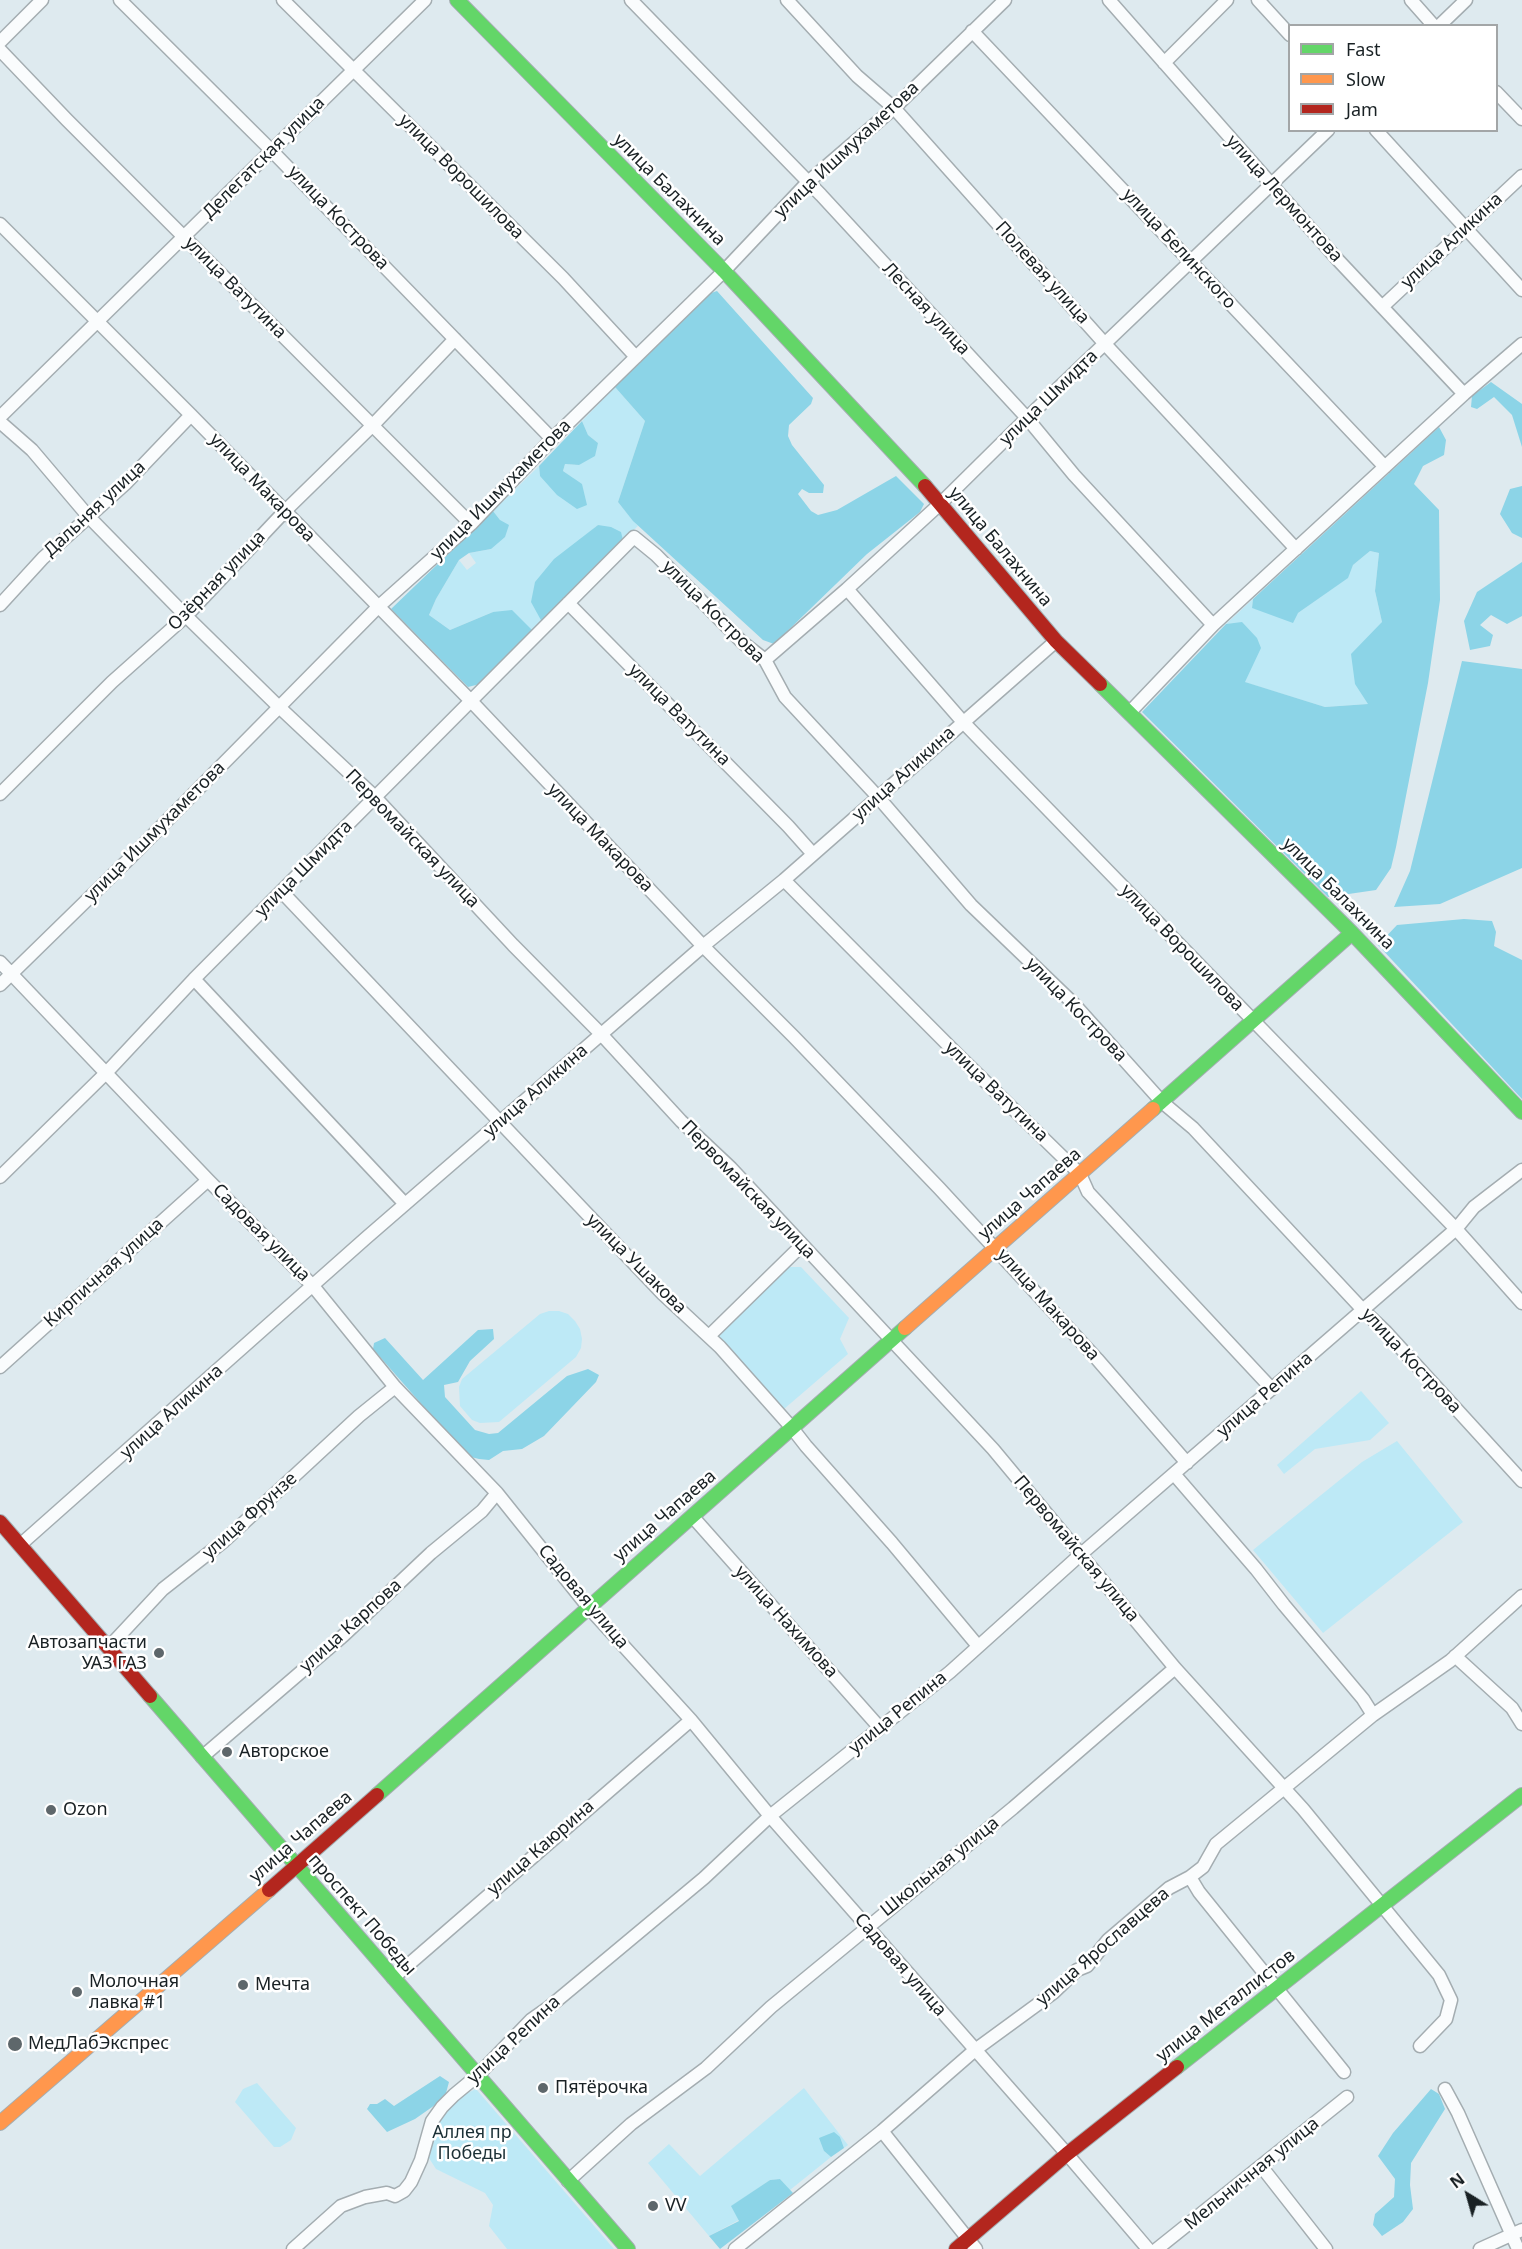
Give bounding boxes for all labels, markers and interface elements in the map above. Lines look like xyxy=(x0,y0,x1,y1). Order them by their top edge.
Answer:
legend xyxy=(1288,24,1498,132)
text: Fast xyxy=(1346,37,1381,61)
text: Slow xyxy=(1346,67,1385,91)
street label: улица Ишмухаметова xyxy=(770,77,924,223)
street label: Делегатская улица xyxy=(199,93,329,223)
text: Jam xyxy=(1346,97,1378,121)
street label: улица Ворошилова xyxy=(394,110,528,244)
street label: улица Балахнина xyxy=(609,130,729,250)
street label: улица Лермонтова xyxy=(1221,131,1347,267)
street label: улица Кострова xyxy=(283,161,393,275)
street label: улица Белинского xyxy=(1118,184,1240,314)
street label: улица Аликина xyxy=(1397,189,1507,293)
street label: Полевая улица xyxy=(990,217,1094,329)
street label: улица Ватутина xyxy=(179,232,291,344)
street label: Лесная улица xyxy=(878,258,974,360)
street label: улица Шмидта xyxy=(995,346,1103,450)
street label: улица Ишмухаметова xyxy=(426,415,576,565)
street label: улица Макарова xyxy=(205,429,319,547)
street label: Дальняя улица xyxy=(40,456,150,562)
street label: улица Балахнина xyxy=(944,483,1056,611)
street label: Озёрная улица xyxy=(164,527,270,635)
street label: улица Кострова xyxy=(657,556,769,668)
street label: улица Ватутина xyxy=(623,659,735,771)
street label: улица Аликина xyxy=(848,722,960,826)
street label: улица Ишмухаметова xyxy=(80,757,230,907)
street label: Первомайская улица xyxy=(340,765,484,913)
street label: улица Макарова xyxy=(543,779,657,897)
street label: улица Шмидта xyxy=(251,816,357,922)
street label: улица Балахнина xyxy=(1278,834,1398,954)
street label: улица Ворошилова xyxy=(1116,880,1248,1016)
street label: улица Кострова xyxy=(1021,953,1131,1067)
street label: улица Ватутина xyxy=(940,1037,1052,1147)
street label: улица Аликина xyxy=(480,1040,592,1142)
street label: Первомайская улица xyxy=(676,1116,820,1264)
street label: улица Чапаева xyxy=(974,1144,1086,1244)
street label: Садовая улица xyxy=(208,1180,314,1286)
street label: улица Ушакова xyxy=(581,1209,691,1319)
street label: Кирпичная улица xyxy=(40,1214,168,1332)
street label: улица Макарова xyxy=(992,1245,1104,1365)
street label: улица Кострова xyxy=(1357,1304,1465,1418)
street label: улица Репина xyxy=(1213,1348,1317,1442)
street label: улица Аликина xyxy=(116,1360,228,1464)
street label: улица Чапаева xyxy=(609,1466,721,1566)
street label: улица Фрунзе xyxy=(198,1468,302,1564)
street label: Первомайская улица xyxy=(1009,1472,1143,1626)
street label: Садовая улица xyxy=(533,1540,633,1654)
street label: улица Нахимова xyxy=(730,1561,842,1683)
street label: улица Карпова xyxy=(296,1575,406,1677)
place label: Автозапчасти УАЗ ГАЗ xyxy=(28,1632,147,1674)
marker: Автозапчасти УАЗ ГАЗ xyxy=(152,1646,166,1660)
street label: улица Репина xyxy=(845,1667,951,1759)
place label: Авторское xyxy=(239,1741,329,1763)
marker: Авторское xyxy=(220,1745,234,1759)
street label: улица Чапаева xyxy=(245,1787,357,1887)
street label: улица Каюрина xyxy=(483,1796,599,1900)
place label: Ozon xyxy=(63,1799,108,1821)
marker: Ozon xyxy=(44,1803,58,1817)
street label: Школьная улица xyxy=(876,1813,1004,1921)
street label: проспект Победы xyxy=(303,1850,421,1980)
street label: улица Ярославцева xyxy=(1032,1883,1174,2011)
street label: Садовая улица xyxy=(849,1909,951,2021)
street label: улица Металлистов xyxy=(1152,1945,1300,2067)
place label: Молочная лавка #1 xyxy=(89,1971,179,2014)
place label: Мечта xyxy=(255,1974,310,1996)
marker: Мечта xyxy=(236,1978,250,1992)
marker: Молочная лавка #1 xyxy=(70,1985,84,1999)
street label: улица Репина xyxy=(463,1991,565,2089)
place label: МедЛабЭкспрес xyxy=(28,2033,169,2055)
marker: МедЛабЭкспрес xyxy=(6,2035,24,2053)
place label: Пятёрочка xyxy=(555,2077,648,2099)
marker: Пятёрочка xyxy=(536,2081,550,2095)
street label: Мельничная улица xyxy=(1180,2113,1324,2235)
park label: Аллея пр Победы xyxy=(432,2122,512,2164)
north arrow xyxy=(1438,2165,1498,2225)
text: N xyxy=(1445,2168,1469,2193)
place label: VV xyxy=(665,2195,687,2217)
marker: VV xyxy=(646,2199,660,2213)

